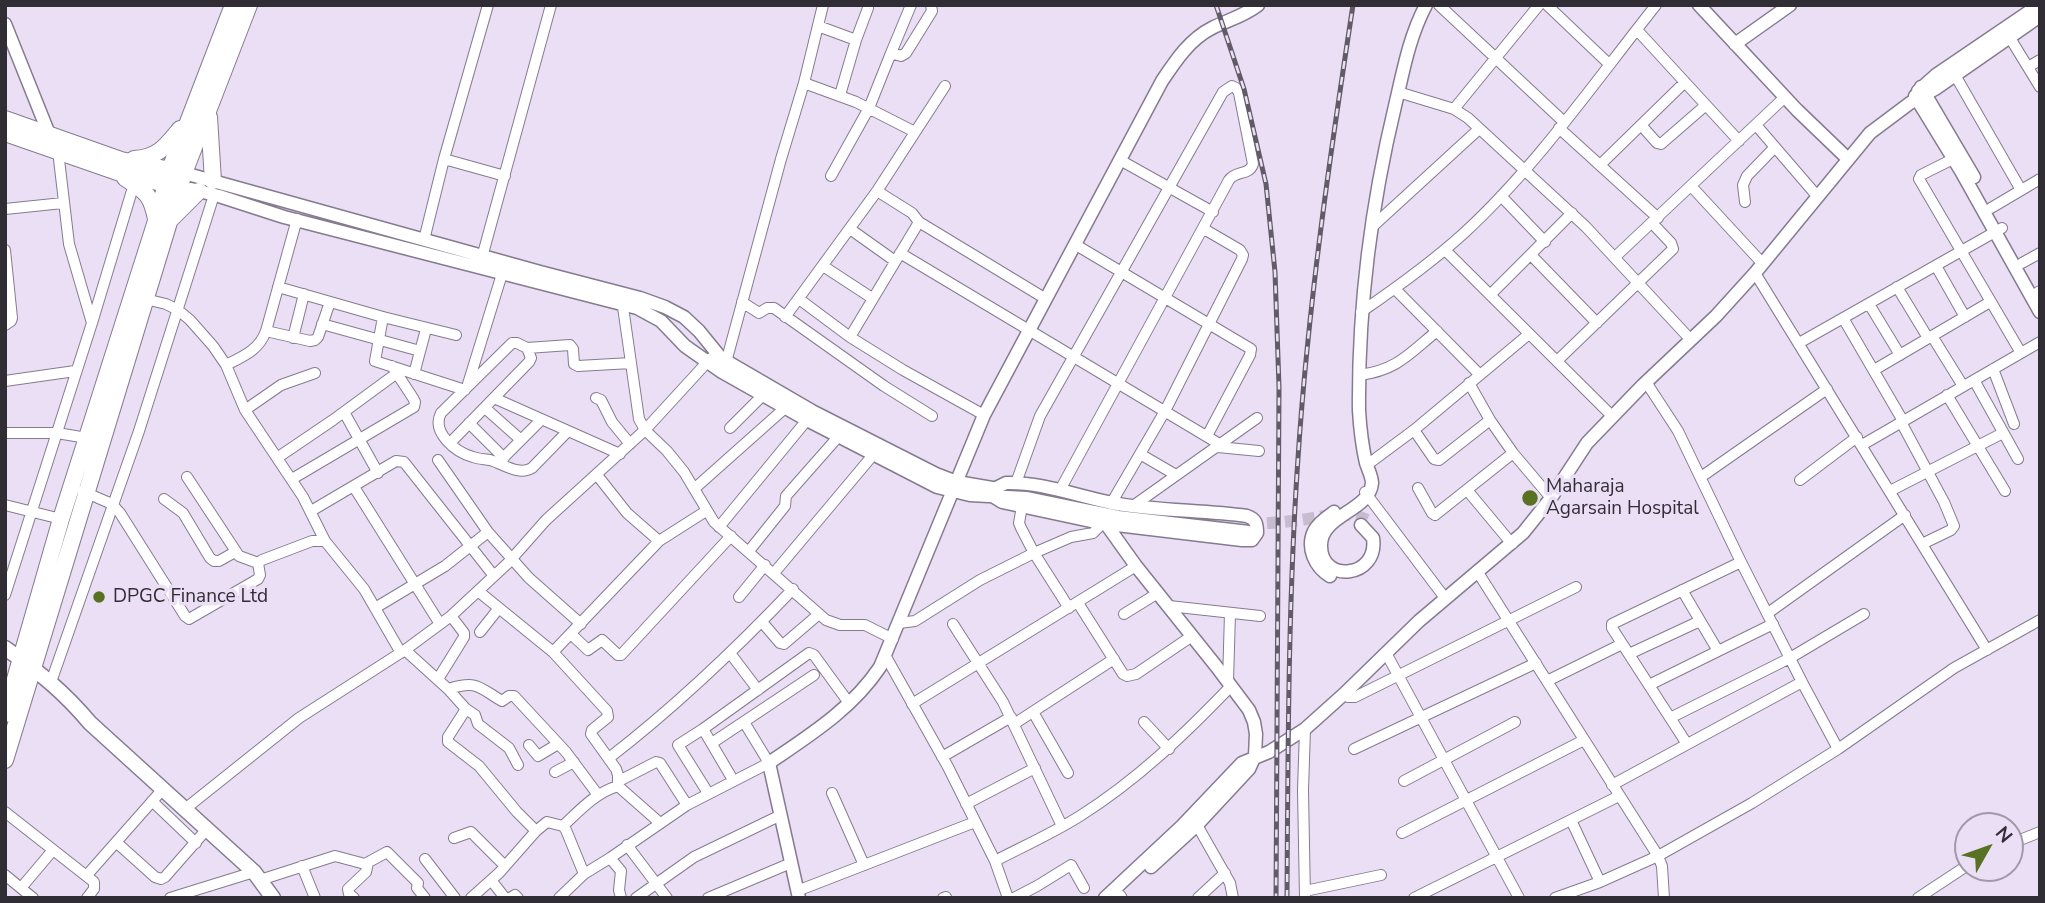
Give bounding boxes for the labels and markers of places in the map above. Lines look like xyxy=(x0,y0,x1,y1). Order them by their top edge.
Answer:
place label: Maharaja Agarsain Hospital xyxy=(1546,476,1699,520)
marker: Maharaja Agarsain Hospital xyxy=(1520,488,1540,508)
place label: DPGC Finance Ltd xyxy=(113,586,268,608)
marker: DPGC Finance Ltd xyxy=(91,589,107,605)

